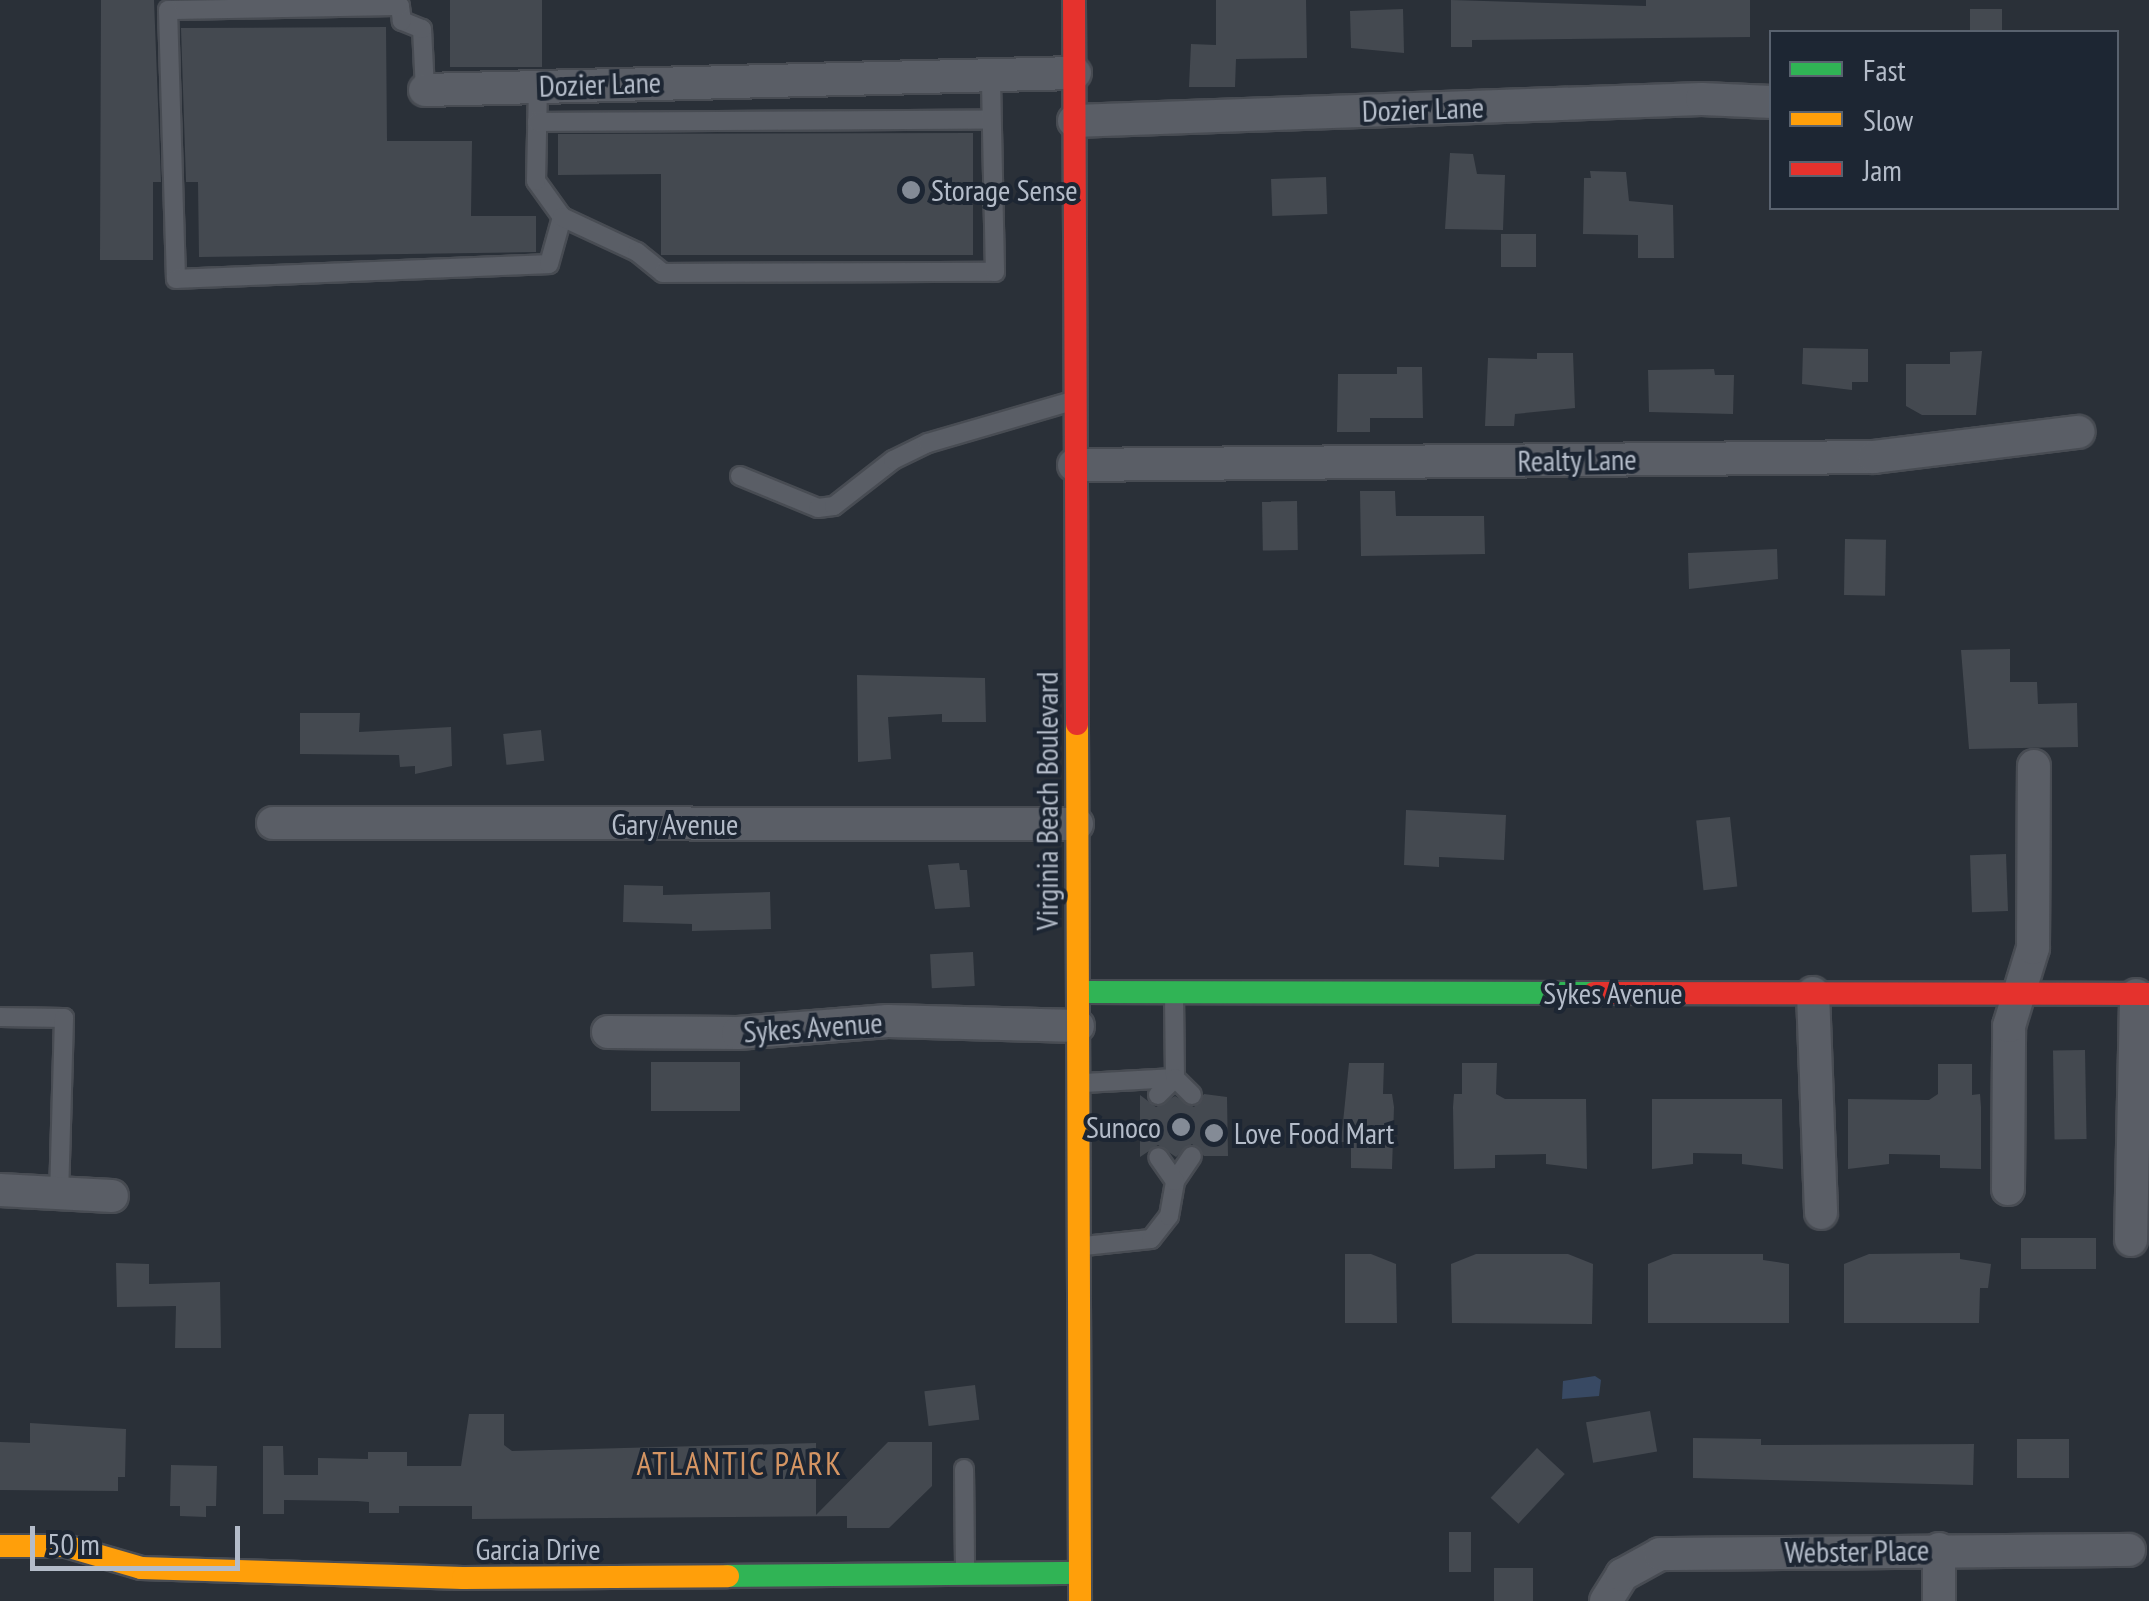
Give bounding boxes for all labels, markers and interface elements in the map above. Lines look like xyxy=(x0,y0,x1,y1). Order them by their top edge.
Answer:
legend xyxy=(1769,30,2119,210)
text: Fast xyxy=(1863,50,1906,89)
street label: Dozier Lane xyxy=(538,64,662,104)
street label: Dozier Lane xyxy=(1361,89,1485,129)
text: Slow xyxy=(1863,100,1913,139)
text: Jam xyxy=(1863,150,1902,189)
place label: Storage Sense xyxy=(931,172,1078,208)
marker: Storage Sense xyxy=(900,179,922,201)
street label: Realty Lane xyxy=(1517,441,1637,479)
street label: Virginia Beach Boulevard xyxy=(1029,672,1065,930)
street label: Gary Avenue xyxy=(611,806,739,842)
street label: Sykes Avenue xyxy=(1543,975,1683,1011)
street label: Sykes Avenue xyxy=(742,1004,884,1050)
place label: Sunoco xyxy=(1086,1109,1161,1145)
place label: Love Food Mart xyxy=(1234,1115,1394,1151)
marker: Sunoco xyxy=(1170,1116,1192,1138)
marker: Love Food Mart xyxy=(1203,1122,1225,1144)
district label: ATLANTIC PARK xyxy=(636,1444,844,1482)
scale bar xyxy=(35,1506,245,1568)
text: 50 m xyxy=(47,1524,100,1563)
street label: Garcia Drive xyxy=(475,1531,601,1567)
street label: Webster Place xyxy=(1784,1532,1930,1570)

